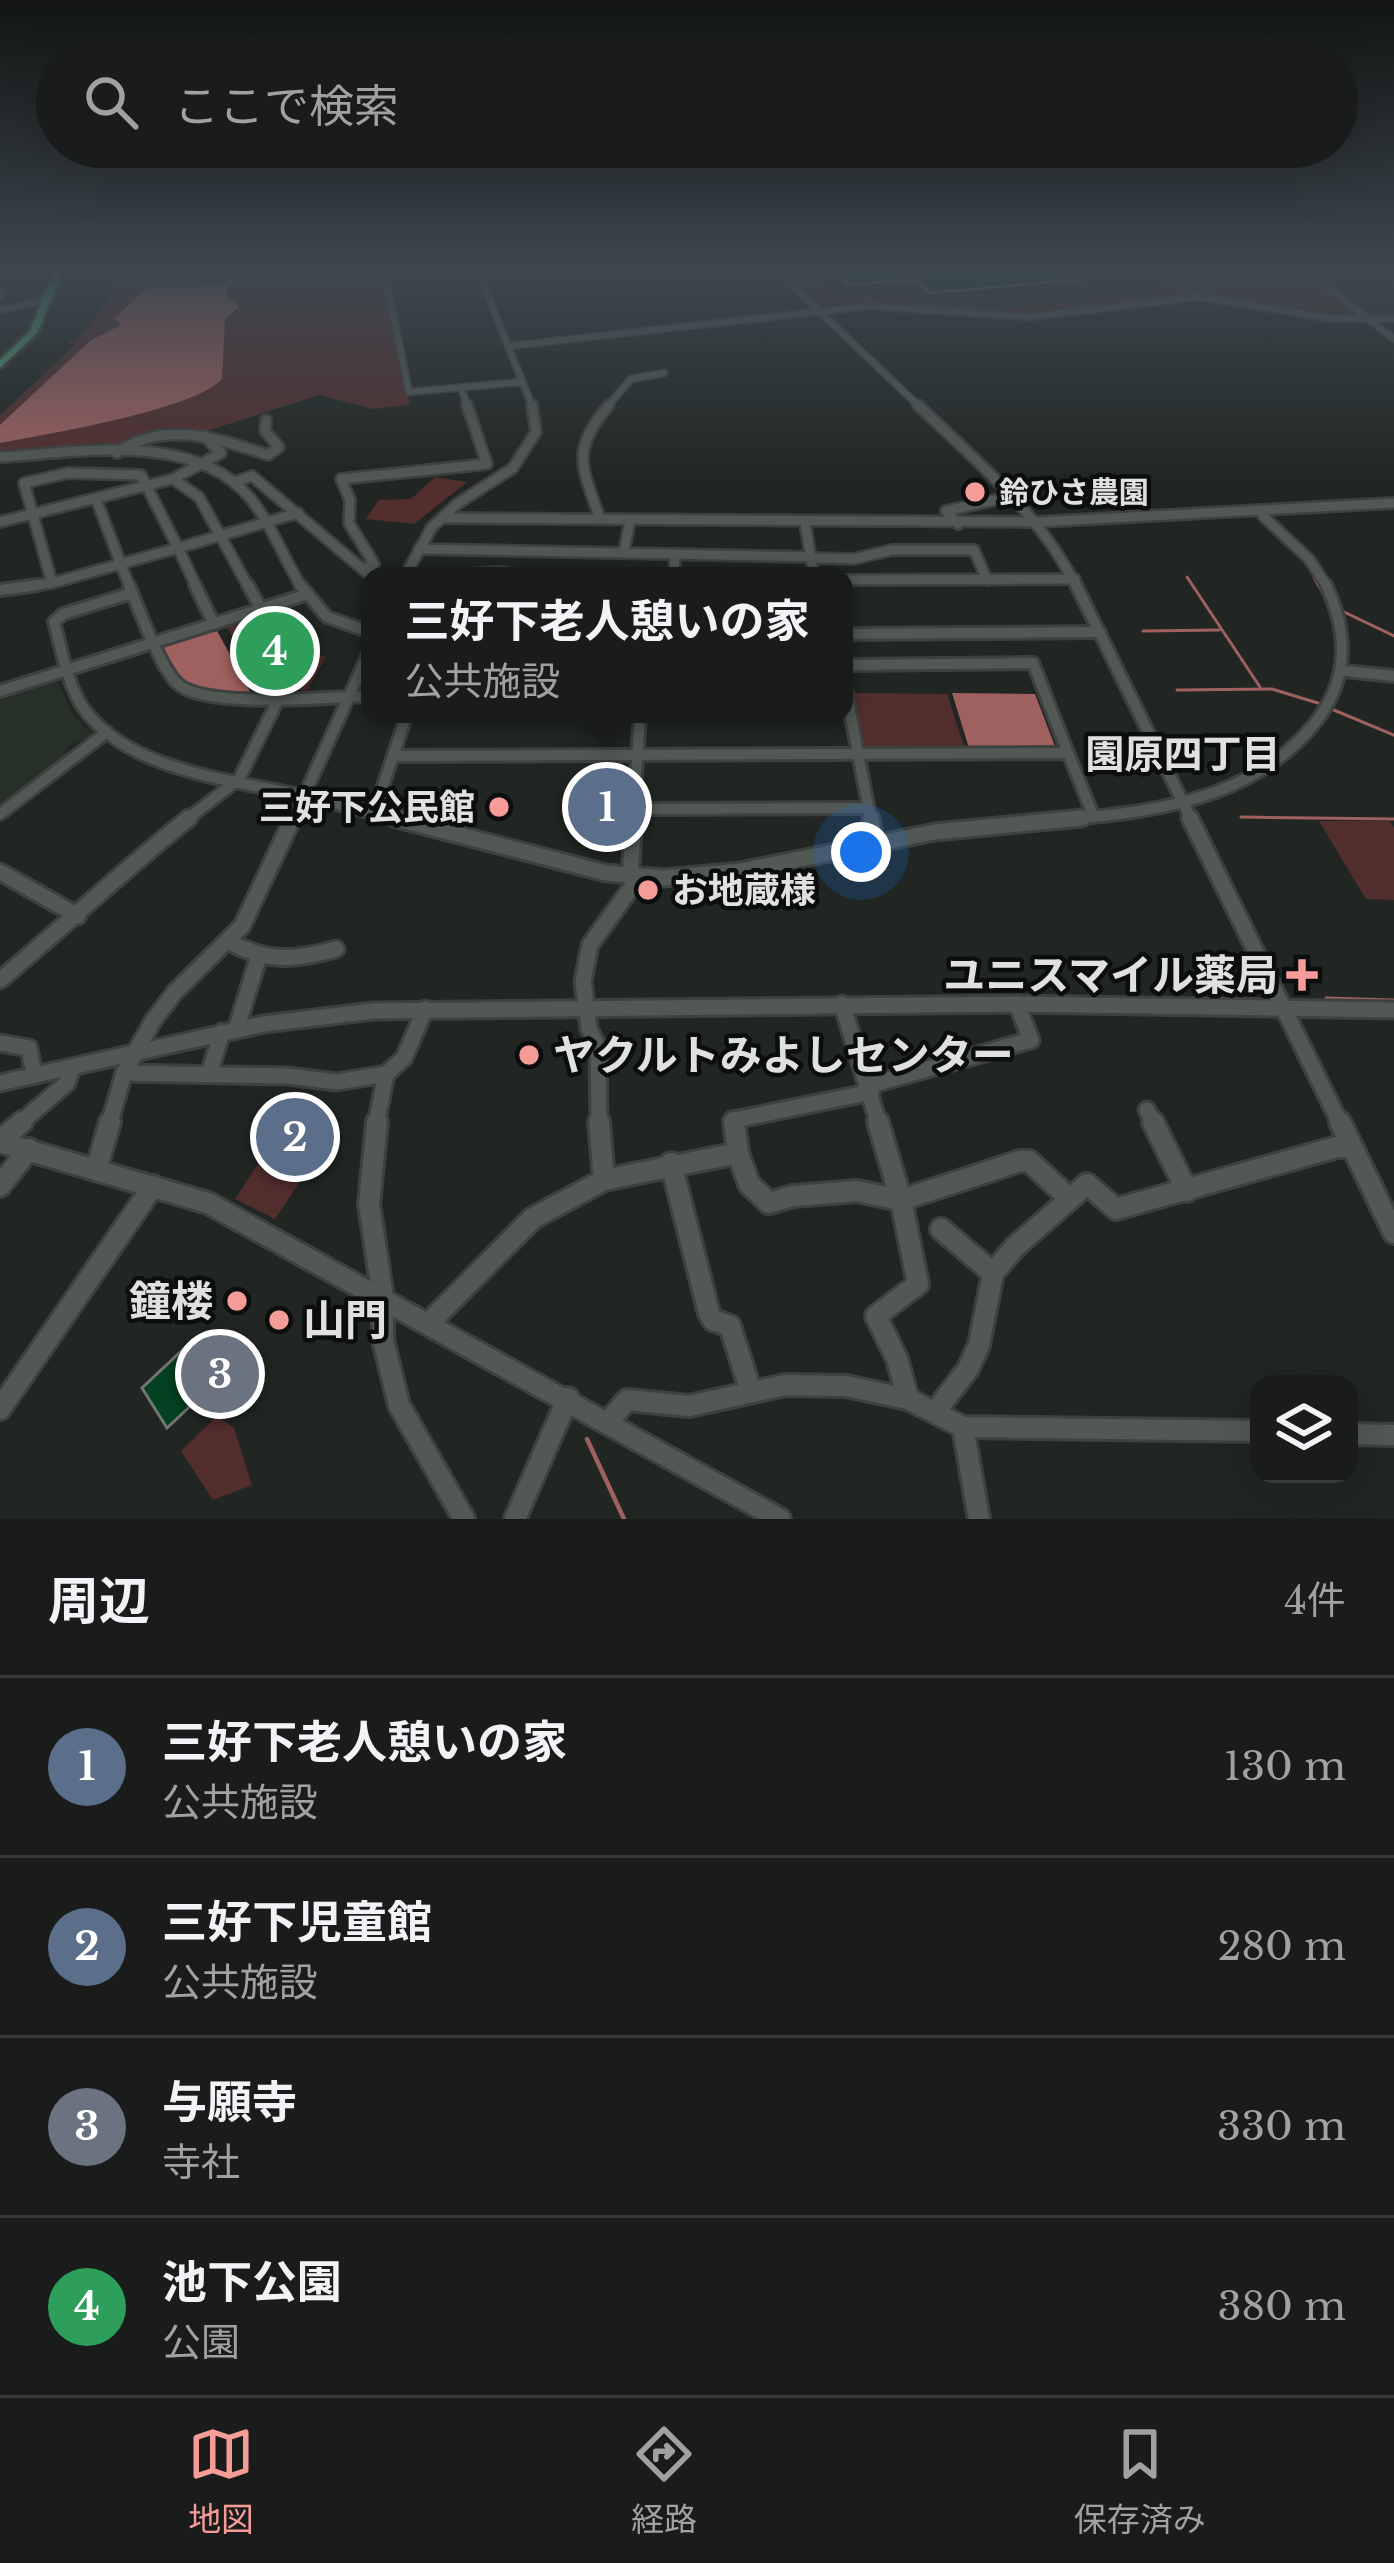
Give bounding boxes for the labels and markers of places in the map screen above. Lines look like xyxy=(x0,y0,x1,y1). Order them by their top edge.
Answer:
place label: 鈴ひさ農園 xyxy=(999,474,1149,511)
marker: 鈴ひさ農園 xyxy=(962,479,988,505)
pin: 4 xyxy=(236,606,314,696)
pin: 1 xyxy=(568,762,646,852)
place label: 三好下公民館 xyxy=(259,785,475,830)
marker: 三好下公民館 xyxy=(486,794,512,820)
place label: お地蔵様 xyxy=(672,868,816,913)
marker: お地蔵様 xyxy=(635,877,661,903)
place label: ユニスマイル薬局 xyxy=(943,949,1278,1001)
marker: ユニスマイル薬局 xyxy=(1289,962,1315,988)
place label: ヤクルトみよしセンター xyxy=(553,1029,1014,1081)
marker: ヤクルトみよしセンター xyxy=(516,1042,542,1068)
pin: 2 xyxy=(256,1092,334,1182)
place label: 鐘楼 xyxy=(129,1275,213,1327)
marker: 鐘楼 xyxy=(224,1288,250,1314)
place label: 山門 xyxy=(303,1294,387,1346)
marker: 山門 xyxy=(266,1307,292,1333)
pin: 3 xyxy=(181,1329,259,1419)

